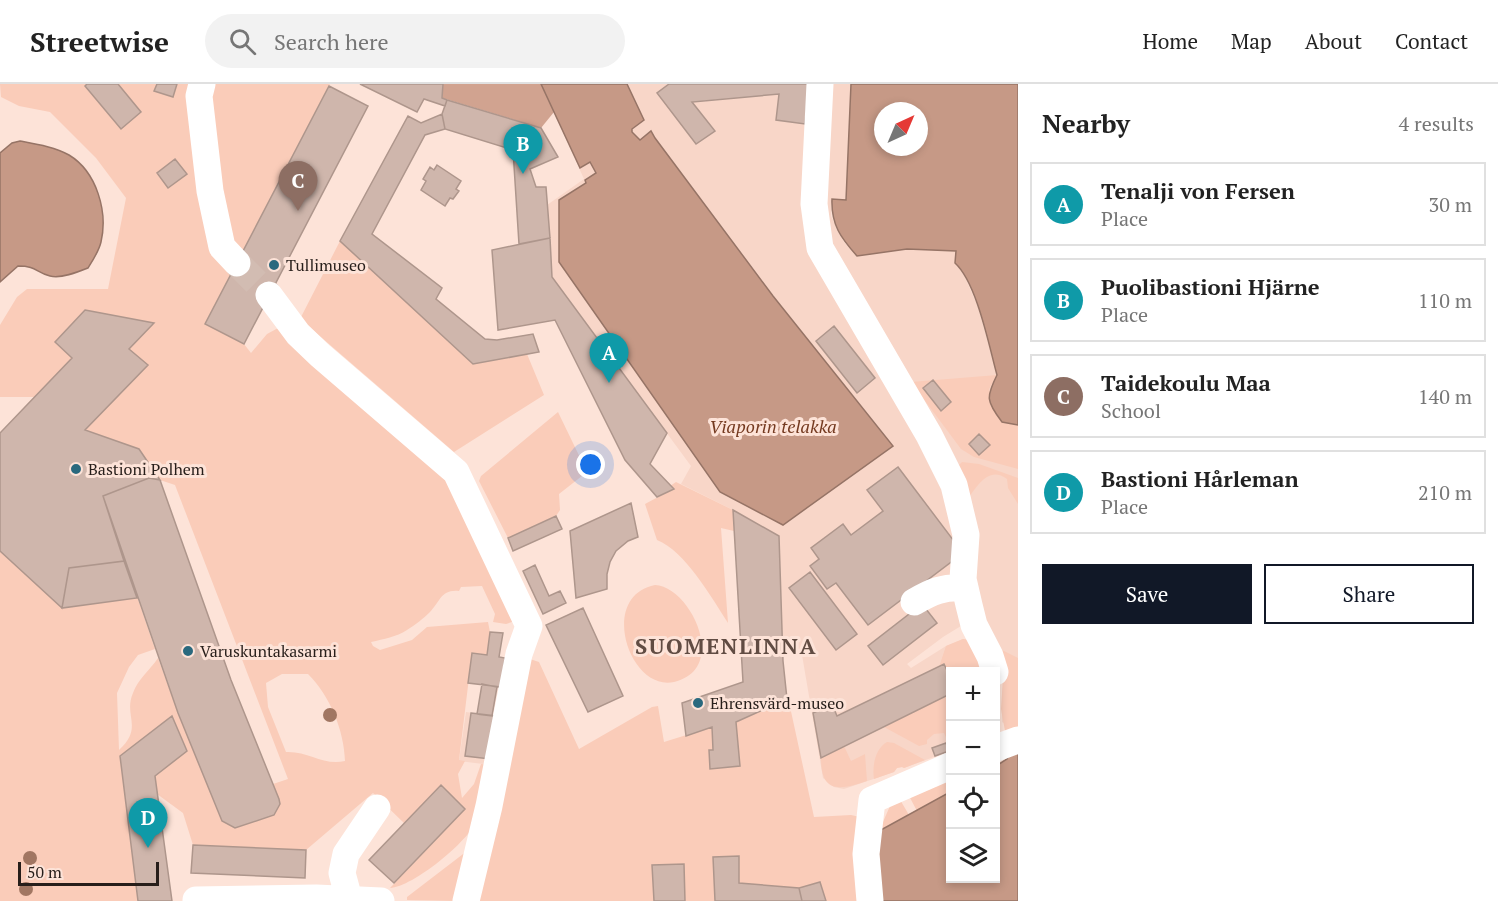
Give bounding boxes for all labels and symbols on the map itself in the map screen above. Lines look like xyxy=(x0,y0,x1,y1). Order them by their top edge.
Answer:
north arrow xyxy=(874,102,928,156)
pin: B xyxy=(504,124,542,174)
pin: C xyxy=(278,162,318,211)
place label: Tullimuseo xyxy=(286,254,366,276)
marker: Tullimuseo xyxy=(267,258,281,272)
pin: A xyxy=(590,334,628,383)
water label: Viaporin telakka xyxy=(709,414,837,438)
your location xyxy=(576,450,605,479)
place label: Bastioni Polhem xyxy=(88,458,205,480)
marker: Bastioni Polhem xyxy=(69,462,83,476)
district label: SUOMENLINNA xyxy=(635,631,817,660)
place label: Varuskuntakasarmi xyxy=(200,640,337,662)
marker: Varuskuntakasarmi xyxy=(181,644,195,658)
place label: Ehrensvärd-museo xyxy=(710,692,844,714)
marker: Ehrensvärd-museo xyxy=(691,696,705,710)
pin: D xyxy=(128,798,168,848)
scale bar xyxy=(18,859,159,886)

